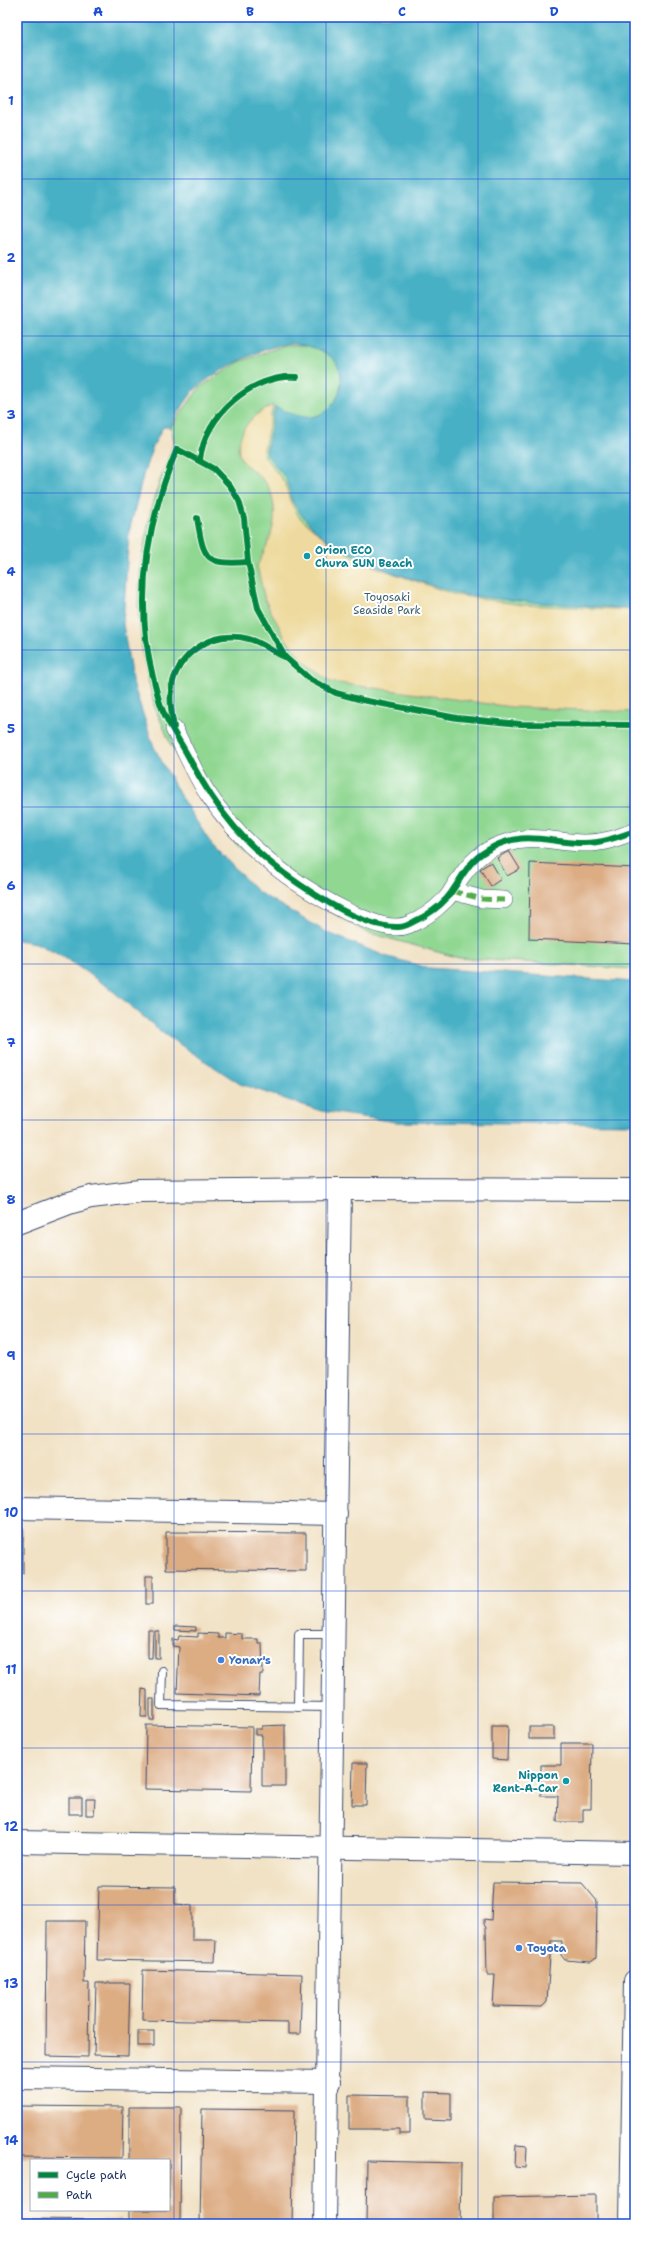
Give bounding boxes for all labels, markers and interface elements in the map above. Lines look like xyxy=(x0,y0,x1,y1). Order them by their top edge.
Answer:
text: A xyxy=(93,3,103,20)
text: B xyxy=(246,3,254,20)
text: C xyxy=(398,3,406,20)
text: D xyxy=(549,3,559,20)
text: 1 xyxy=(8,92,14,109)
text: 2 xyxy=(6,249,16,266)
text: 3 xyxy=(6,406,16,423)
place label: Orion ECO Chura SUN Beach xyxy=(315,543,413,571)
marker: Orion ECO Chura SUN Beach xyxy=(302,551,312,561)
text: 4 xyxy=(6,563,16,580)
park label: Toyosaki Seaside Park xyxy=(353,590,421,618)
text: 5 xyxy=(7,720,15,737)
text: 6 xyxy=(6,877,16,894)
text: 7 xyxy=(6,1034,16,1051)
text: 8 xyxy=(6,1191,16,1208)
text: 9 xyxy=(6,1347,16,1364)
text: 10 xyxy=(4,1504,18,1521)
place label: Yonar's xyxy=(229,1653,271,1668)
marker: Yonar's xyxy=(216,1655,226,1665)
text: 11 xyxy=(5,1661,17,1678)
place label: Nippon Rent-A-Car xyxy=(493,1768,559,1796)
marker: Nippon Rent-A-Car xyxy=(561,1776,571,1786)
text: 12 xyxy=(4,1818,18,1835)
place label: Toyota xyxy=(527,1941,567,1956)
marker: Toyota xyxy=(514,1943,524,1953)
text: 13 xyxy=(4,1975,18,1992)
text: 14 xyxy=(4,2132,18,2149)
legend xyxy=(30,2159,170,2211)
text: Cycle path xyxy=(66,2167,127,2183)
text: Path xyxy=(66,2187,92,2203)

